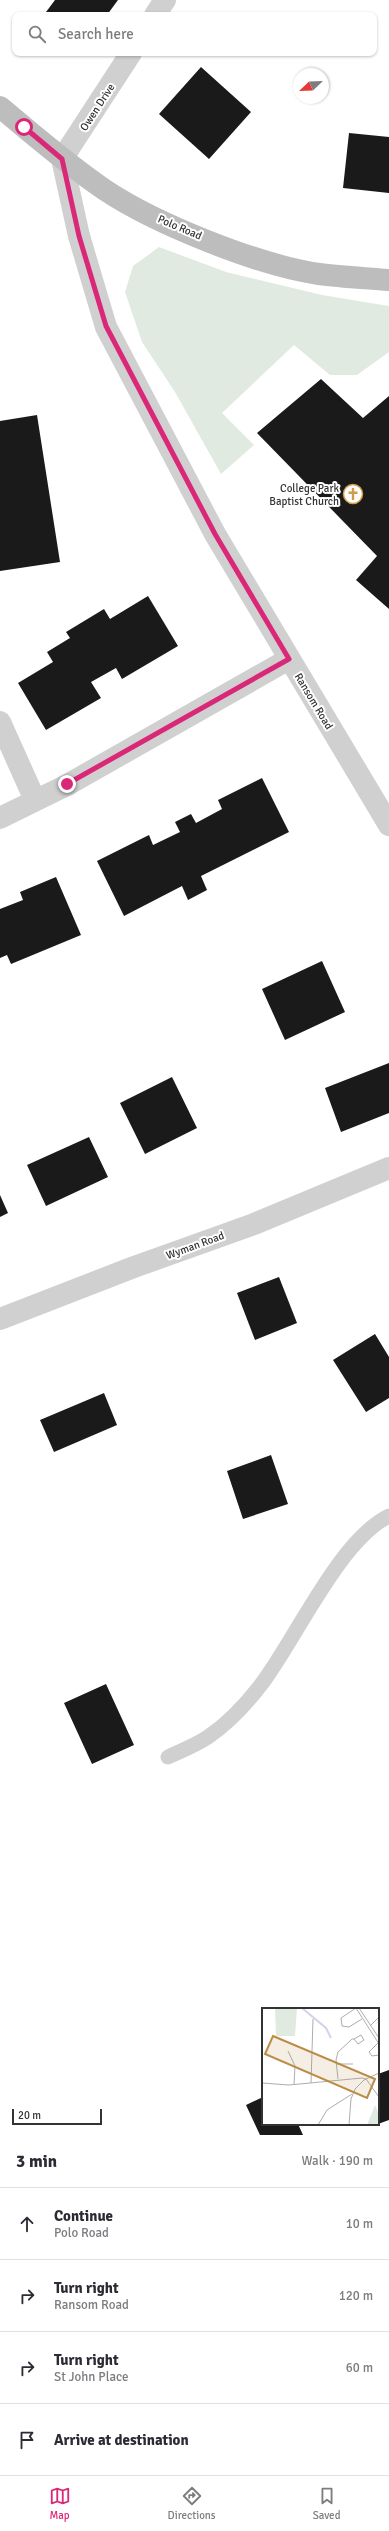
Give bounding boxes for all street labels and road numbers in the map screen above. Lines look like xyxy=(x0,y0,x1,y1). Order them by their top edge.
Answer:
street label: Owen Drive xyxy=(77,81,117,133)
street label: Polo Road xyxy=(156,212,204,243)
street label: Ransom Road xyxy=(292,671,336,732)
street label: Wyman Road xyxy=(164,1229,226,1262)

